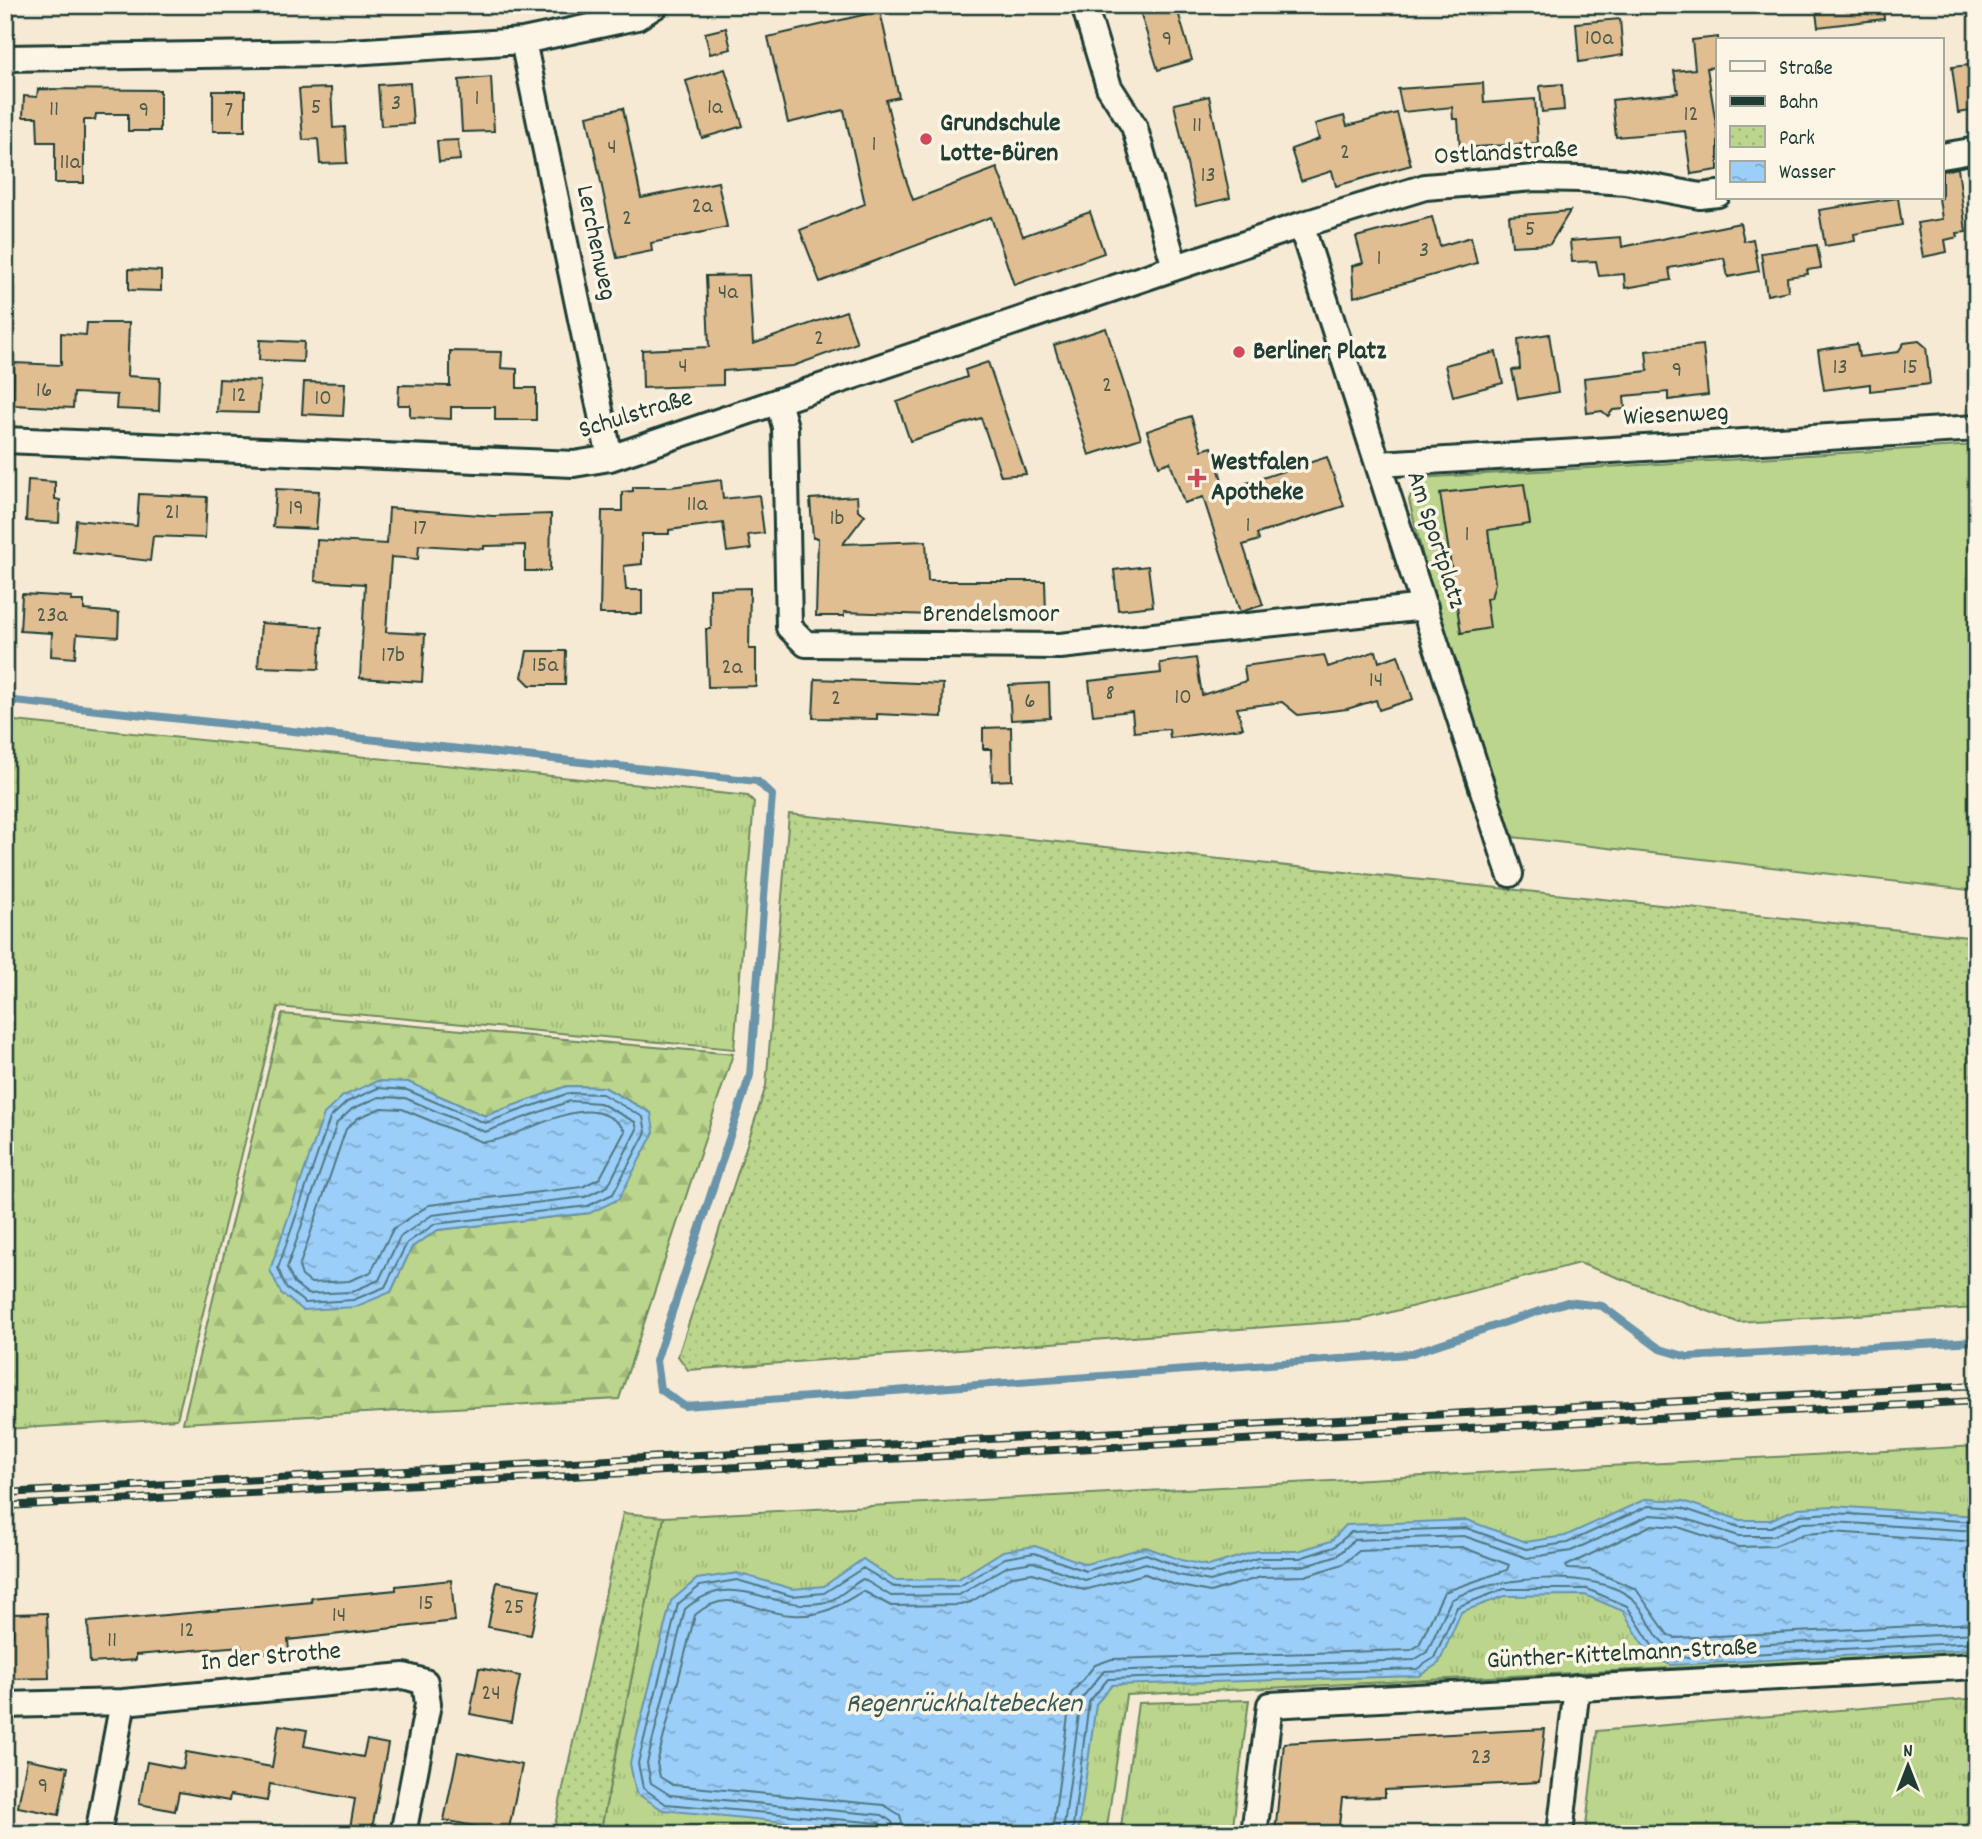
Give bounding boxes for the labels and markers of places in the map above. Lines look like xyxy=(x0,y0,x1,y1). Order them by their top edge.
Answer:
place label: Grundschule Lotte-Büren xyxy=(940,106,1060,173)
marker: Grundschule Lotte-Büren xyxy=(918,131,934,147)
place label: Berliner Platz xyxy=(1253,334,1387,371)
marker: Berliner Platz xyxy=(1231,344,1247,360)
place label: Westfalen Apotheke xyxy=(1211,445,1309,512)
marker: Westfalen Apotheke xyxy=(1189,470,1205,486)

